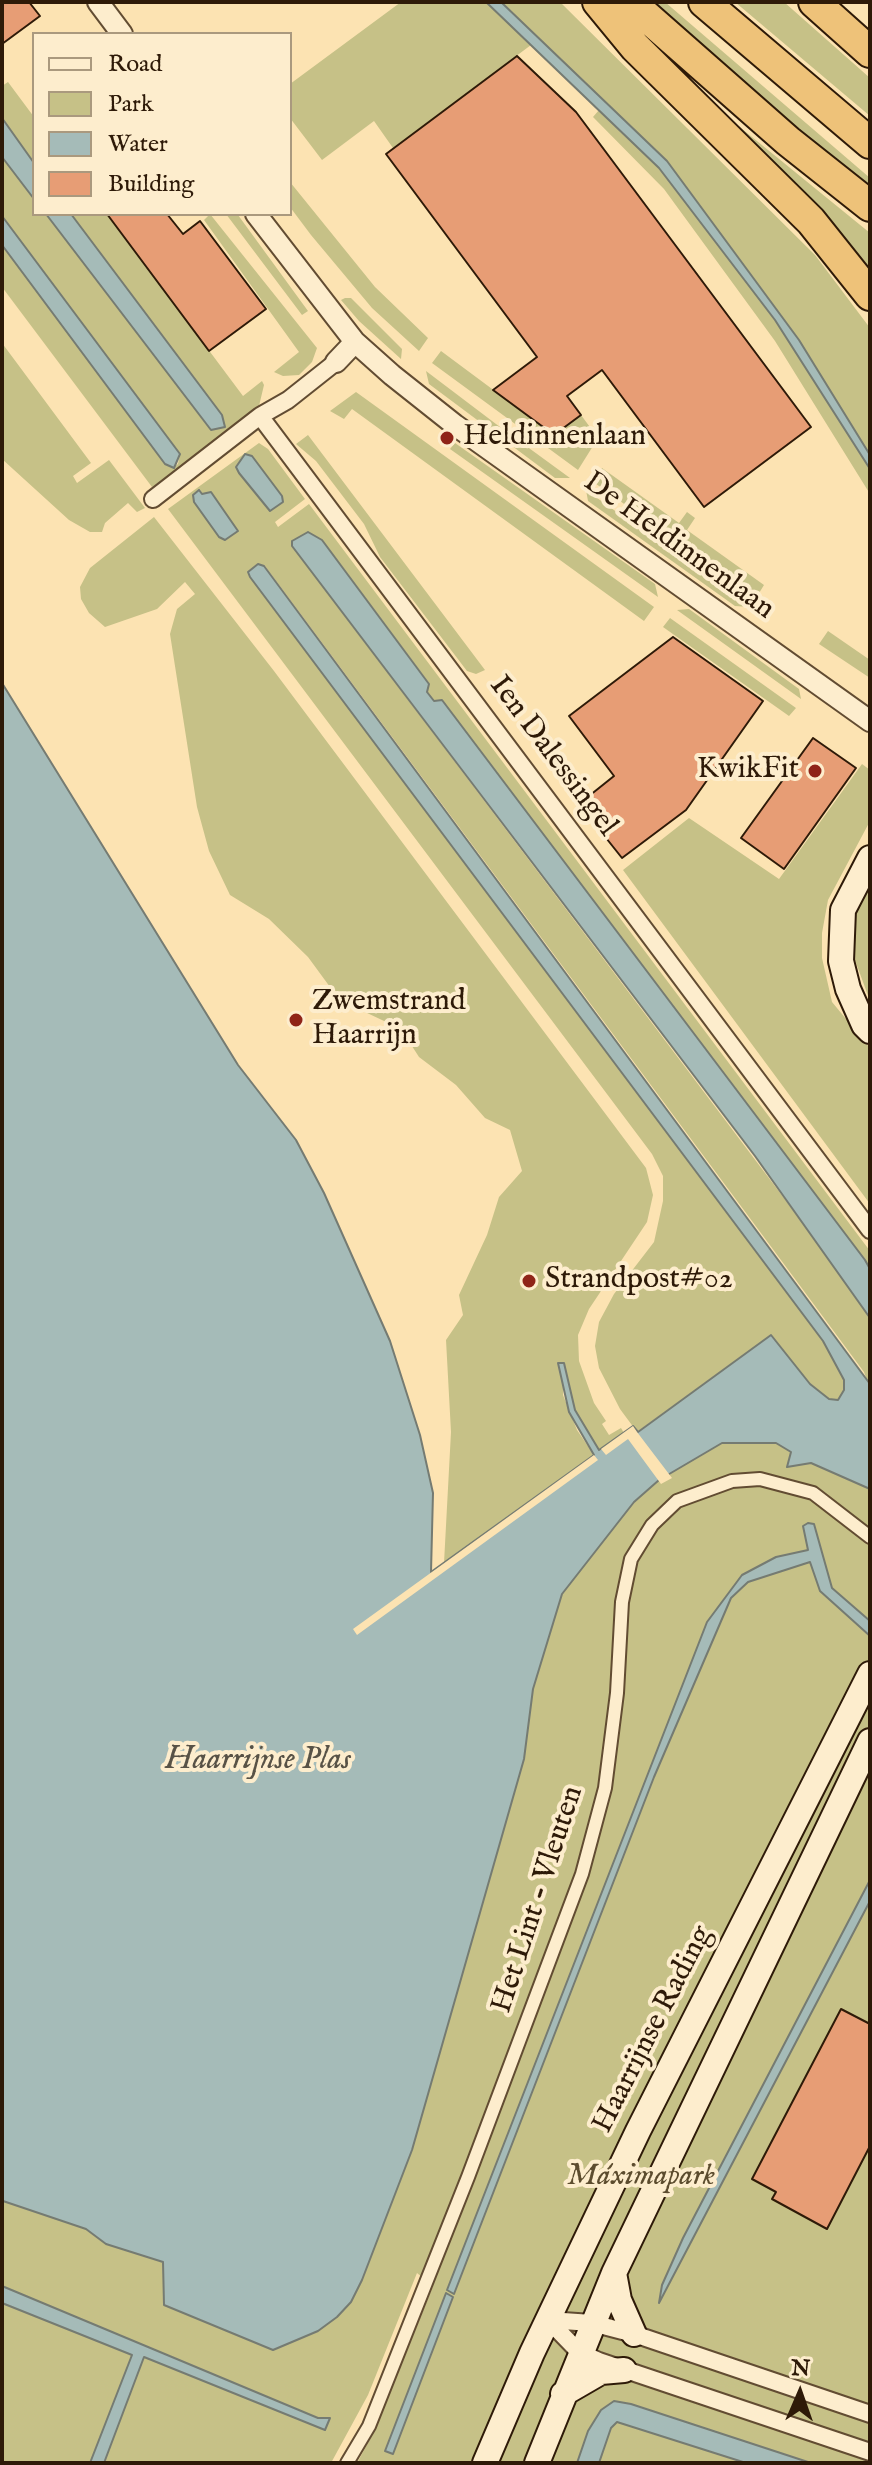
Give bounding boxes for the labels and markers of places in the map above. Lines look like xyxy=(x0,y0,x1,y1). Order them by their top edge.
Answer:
place label: Heldinnenlaan xyxy=(463,420,646,456)
marker: Heldinnenlaan xyxy=(438,429,456,447)
place label: KwikFit xyxy=(697,753,799,789)
marker: KwikFit xyxy=(806,762,824,780)
place label: Zwemstrand Haarrijn xyxy=(312,985,466,1056)
marker: Zwemstrand Haarrijn xyxy=(287,1011,305,1029)
place label: Strandpost#02 xyxy=(545,1263,733,1299)
marker: Strandpost#02 xyxy=(520,1272,538,1290)

